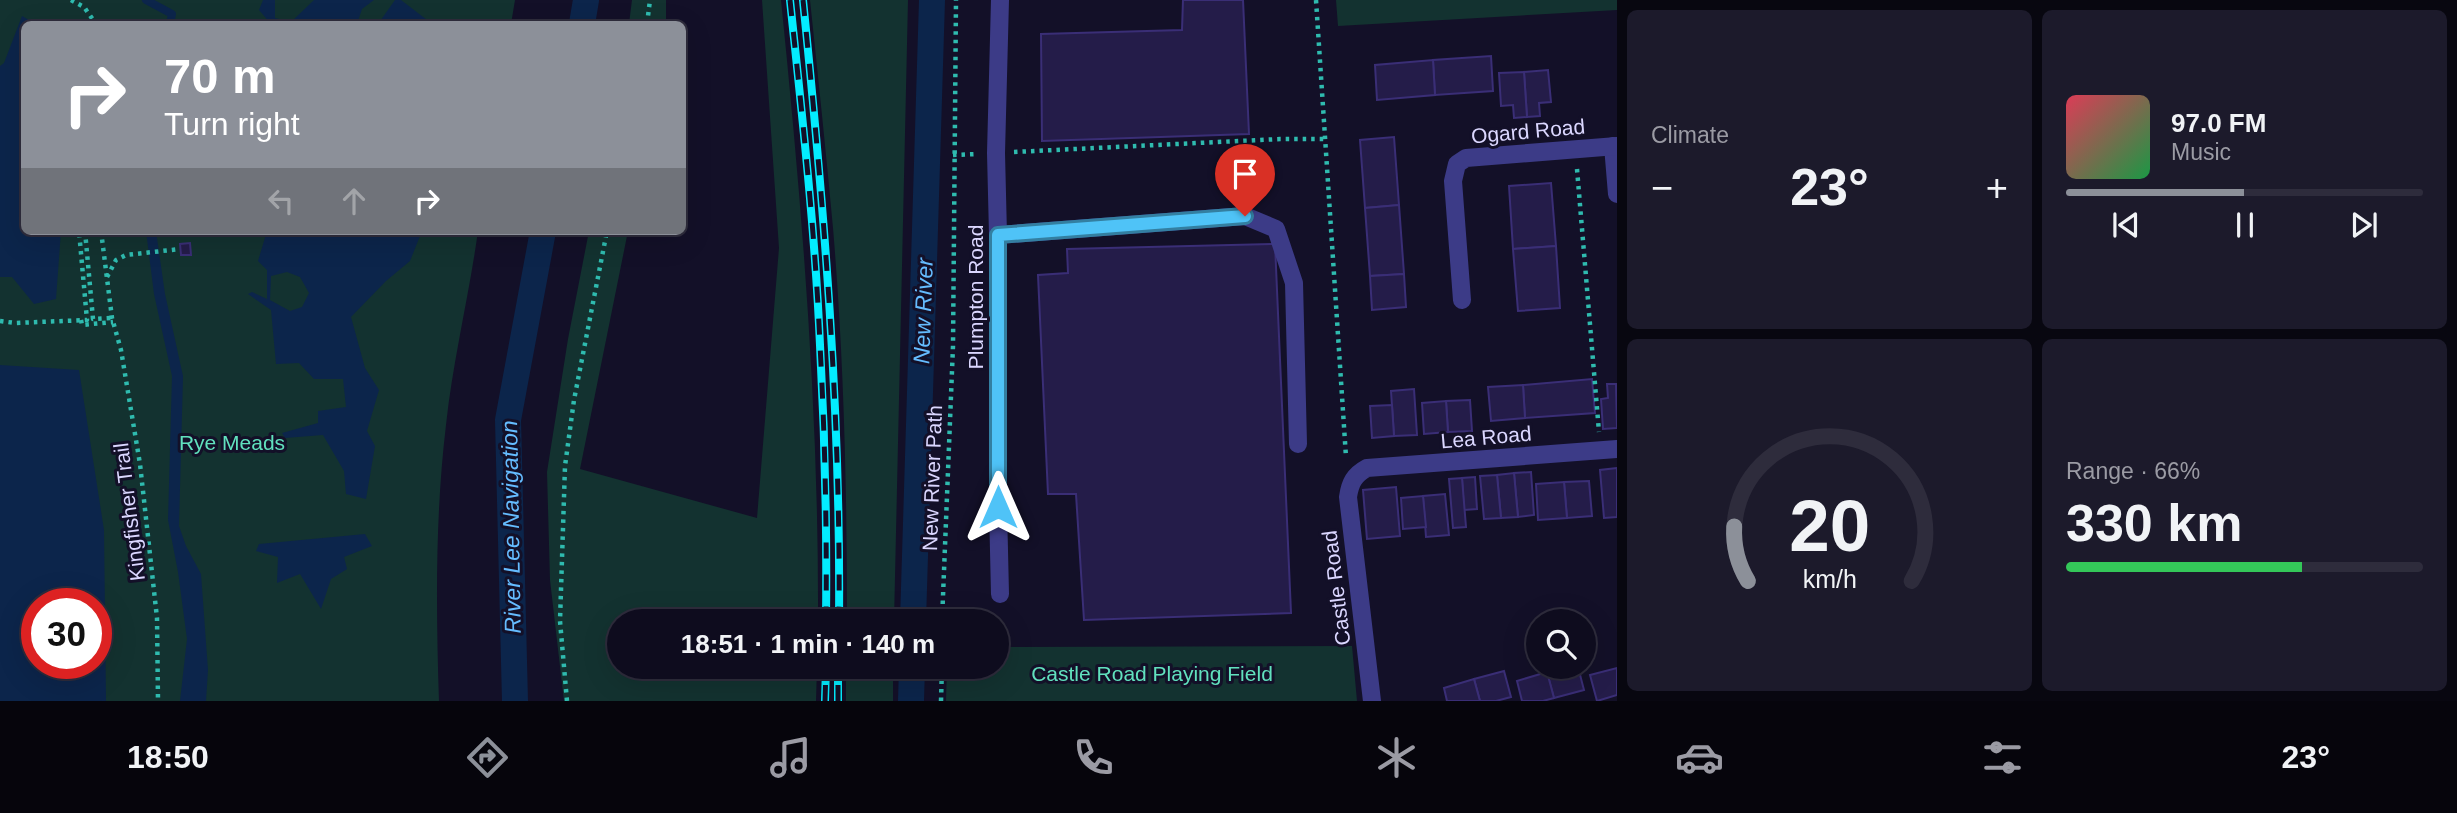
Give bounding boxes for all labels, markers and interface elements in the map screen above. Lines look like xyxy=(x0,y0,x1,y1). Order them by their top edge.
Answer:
icon: right xyxy=(49,49,140,140)
text: 70 m xyxy=(164,49,276,103)
text: Turn right xyxy=(164,106,300,142)
text: 97.0 FM xyxy=(2171,108,2266,138)
street label: Ogard Road xyxy=(1470,115,1586,147)
text: Climate xyxy=(1651,122,1729,148)
text: Music xyxy=(2171,139,2231,165)
pin xyxy=(1215,144,1275,216)
icon: arrive xyxy=(1226,155,1264,193)
text: 23° xyxy=(1790,158,1869,216)
text: − xyxy=(1651,167,1673,209)
text: + xyxy=(1986,167,2008,209)
icon: left xyxy=(262,182,300,220)
icon: ahead xyxy=(335,182,373,220)
icon: right xyxy=(408,182,446,220)
icon: previous xyxy=(2107,206,2145,244)
icon: pause xyxy=(2226,206,2264,244)
icon: next xyxy=(2345,206,2383,244)
street label: Plumpton Road xyxy=(964,225,987,369)
water label: New River xyxy=(908,256,938,364)
street label: New River Path xyxy=(918,405,946,551)
water label: River Lee Navigation xyxy=(496,420,526,634)
street label: Lea Road xyxy=(1440,422,1532,452)
park label: Rye Meads xyxy=(179,431,285,454)
street label: Kingfisher Trail xyxy=(109,442,149,582)
text: Range · 66% xyxy=(2066,458,2200,484)
position arrow xyxy=(961,470,1035,544)
text: 20 xyxy=(1789,485,1870,566)
text: 330 km xyxy=(2066,494,2242,552)
street label: Castle Road xyxy=(1318,529,1354,647)
text: km/h xyxy=(1802,565,1857,593)
speed limit sign: 30 xyxy=(21,588,112,679)
map controls xyxy=(1526,609,1596,679)
button: search xyxy=(1526,609,1596,679)
text: 18:51 · 1 min · 140 m xyxy=(681,629,935,659)
park label: Castle Road Playing Field xyxy=(1031,662,1273,685)
icon: directions xyxy=(463,733,512,782)
icon: music xyxy=(766,733,815,782)
icon: phone xyxy=(1069,733,1118,782)
icon: climate xyxy=(1372,733,1421,782)
icon: car xyxy=(1675,733,1724,782)
icon: filters xyxy=(1978,733,2027,782)
text: 18:50 xyxy=(127,739,209,775)
text: 23° xyxy=(2282,739,2330,775)

